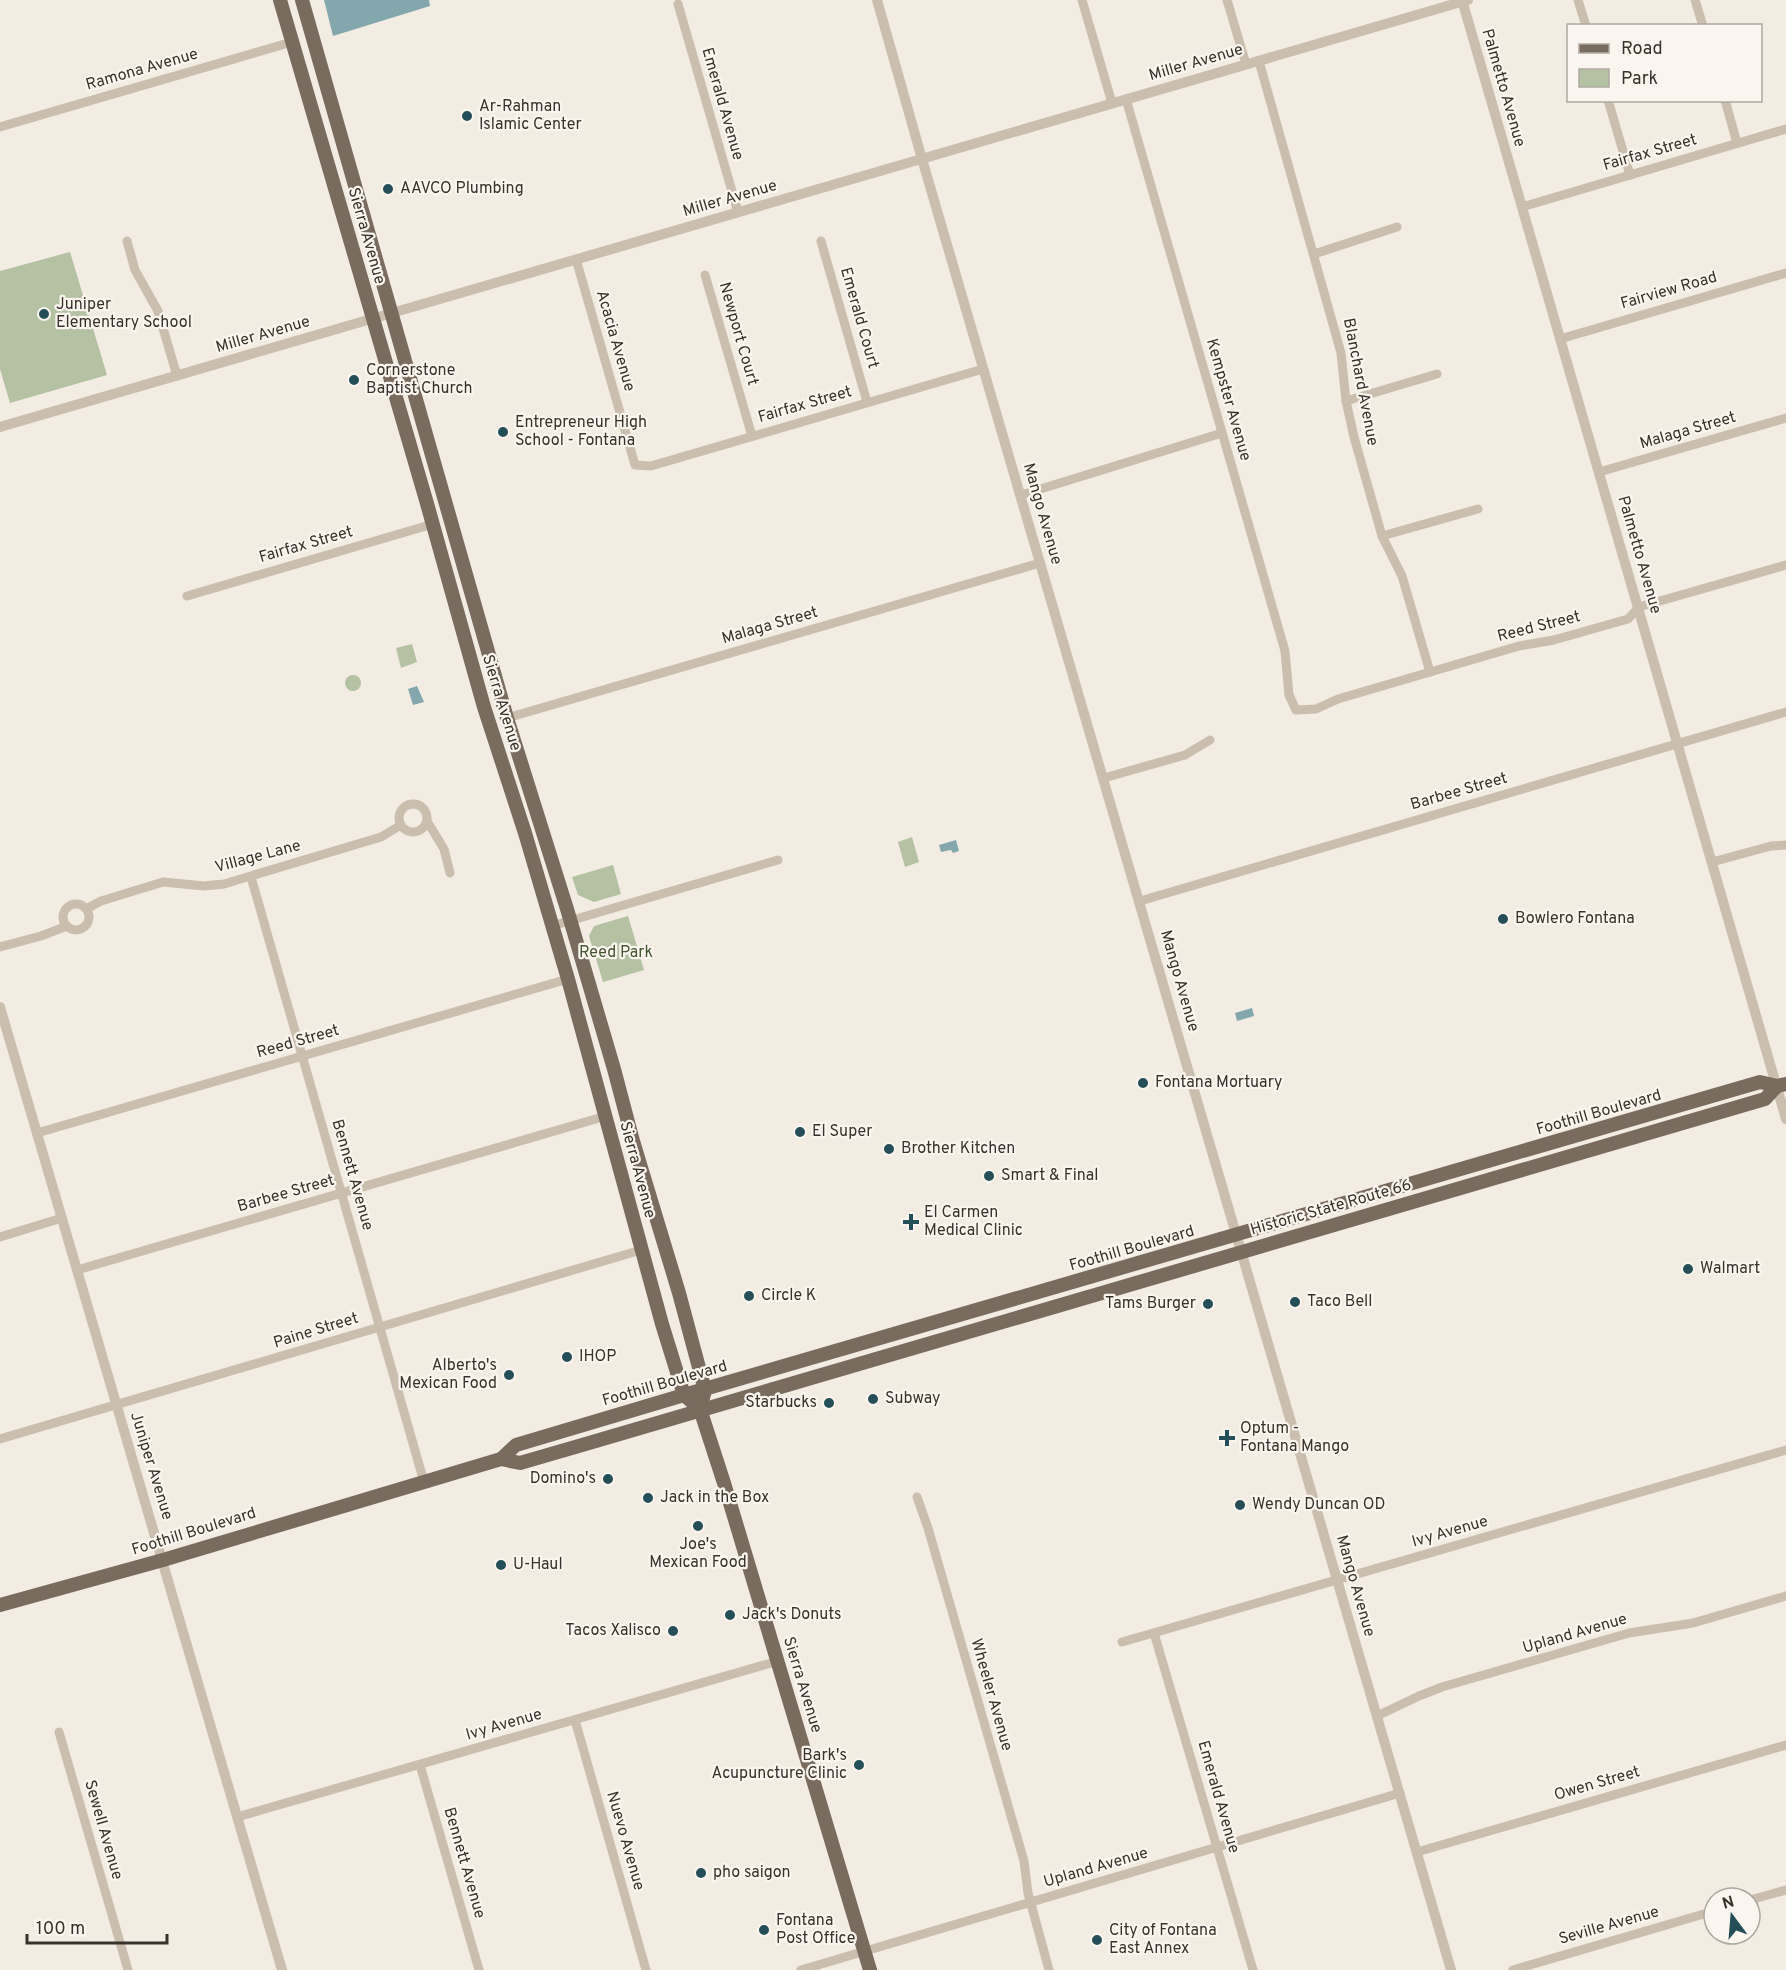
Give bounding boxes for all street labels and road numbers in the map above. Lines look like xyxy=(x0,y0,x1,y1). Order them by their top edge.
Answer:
street label: Palmetto Avenue xyxy=(1477,27,1529,149)
street label: Miller Avenue xyxy=(1147,40,1245,86)
street label: Ramona Avenue xyxy=(84,44,200,96)
street label: Emerald Avenue xyxy=(696,45,748,163)
street label: Fairfax Street xyxy=(1601,130,1699,176)
street label: Miller Avenue xyxy=(681,176,779,222)
street label: Sierra Avenue xyxy=(343,185,389,287)
street label: Emerald Court xyxy=(835,265,883,371)
street label: Fairview Road xyxy=(1618,268,1720,314)
street label: Newport Court xyxy=(714,280,762,388)
street label: Acacia Avenue xyxy=(591,288,639,394)
street label: Miller Avenue xyxy=(214,312,312,358)
street label: Blanchard Avenue xyxy=(1338,316,1382,448)
street label: Kempster Avenue xyxy=(1201,336,1255,464)
street label: Fairfax Street xyxy=(756,382,854,428)
street label: Malaga Street xyxy=(1638,408,1738,454)
street label: Mango Avenue xyxy=(1018,461,1066,567)
street label: Palmetto Avenue xyxy=(1613,494,1665,616)
street label: Fairfax Street xyxy=(257,522,355,568)
street label: Malaga Street xyxy=(720,603,820,649)
street label: Reed Street xyxy=(1495,607,1583,647)
street label: Sierra Avenue xyxy=(477,653,525,753)
street label: Barbee Street xyxy=(1408,769,1510,815)
street label: Village Lane xyxy=(213,836,303,878)
street label: Mango Avenue xyxy=(1155,928,1203,1034)
street label: Reed Street xyxy=(254,1021,342,1063)
street label: Foothill Boulevard xyxy=(1534,1086,1664,1140)
street label: Bennett Avenue xyxy=(327,1117,377,1233)
street label: Sierra Avenue xyxy=(614,1119,660,1221)
street label: Barbee Street xyxy=(235,1171,337,1217)
street label: Historic State Route 66 xyxy=(1248,1175,1414,1241)
street label: Foothill Boulevard xyxy=(1067,1222,1197,1276)
street label: Paine Street xyxy=(271,1309,361,1353)
street label: Foothill Boulevard xyxy=(600,1357,730,1411)
street label: Juniper Avenue xyxy=(125,1410,177,1522)
street label: Foothill Boulevard xyxy=(129,1504,259,1560)
street label: Ivy Avenue xyxy=(1410,1512,1490,1552)
street label: Mango Avenue xyxy=(1331,1533,1379,1639)
street label: Upland Avenue xyxy=(1520,1610,1630,1658)
street label: Sierra Avenue xyxy=(778,1635,826,1735)
street label: Wheeler Avenue xyxy=(965,1636,1017,1754)
street label: Ivy Avenue xyxy=(464,1705,544,1745)
street label: Emerald Avenue xyxy=(1192,1738,1244,1856)
street label: Owen Street xyxy=(1552,1762,1642,1806)
street label: Sewell Avenue xyxy=(79,1778,127,1882)
street label: Nuevo Avenue xyxy=(601,1789,649,1893)
street label: Bennett Avenue xyxy=(439,1805,489,1921)
street label: Upland Avenue xyxy=(1041,1844,1151,1892)
street label: Seville Avenue xyxy=(1557,1902,1661,1950)

